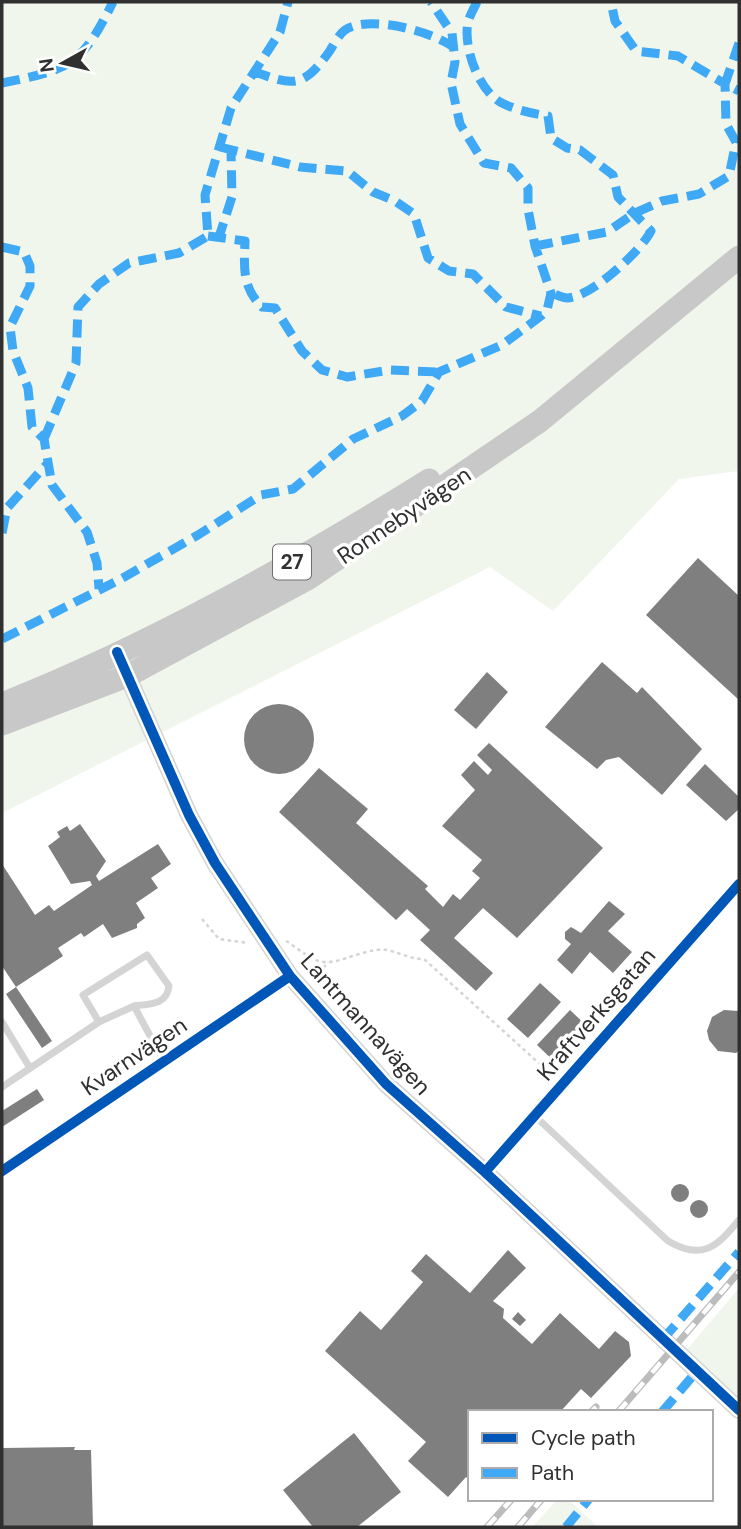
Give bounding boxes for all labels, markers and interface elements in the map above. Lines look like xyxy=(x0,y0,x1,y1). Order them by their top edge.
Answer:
north arrow xyxy=(28,28,98,98)
text: N xyxy=(33,57,60,74)
street label: Ronnebyvägen xyxy=(331,459,477,571)
road number: 27 xyxy=(273,544,311,580)
street label: Kraftverksgatan xyxy=(530,941,662,1087)
street label: Lantmannavägen xyxy=(294,947,438,1101)
street label: Kvarnvägen xyxy=(75,1010,193,1102)
legend xyxy=(468,1410,713,1501)
text: Cycle path xyxy=(531,1424,636,1452)
text: Path xyxy=(531,1459,574,1487)

